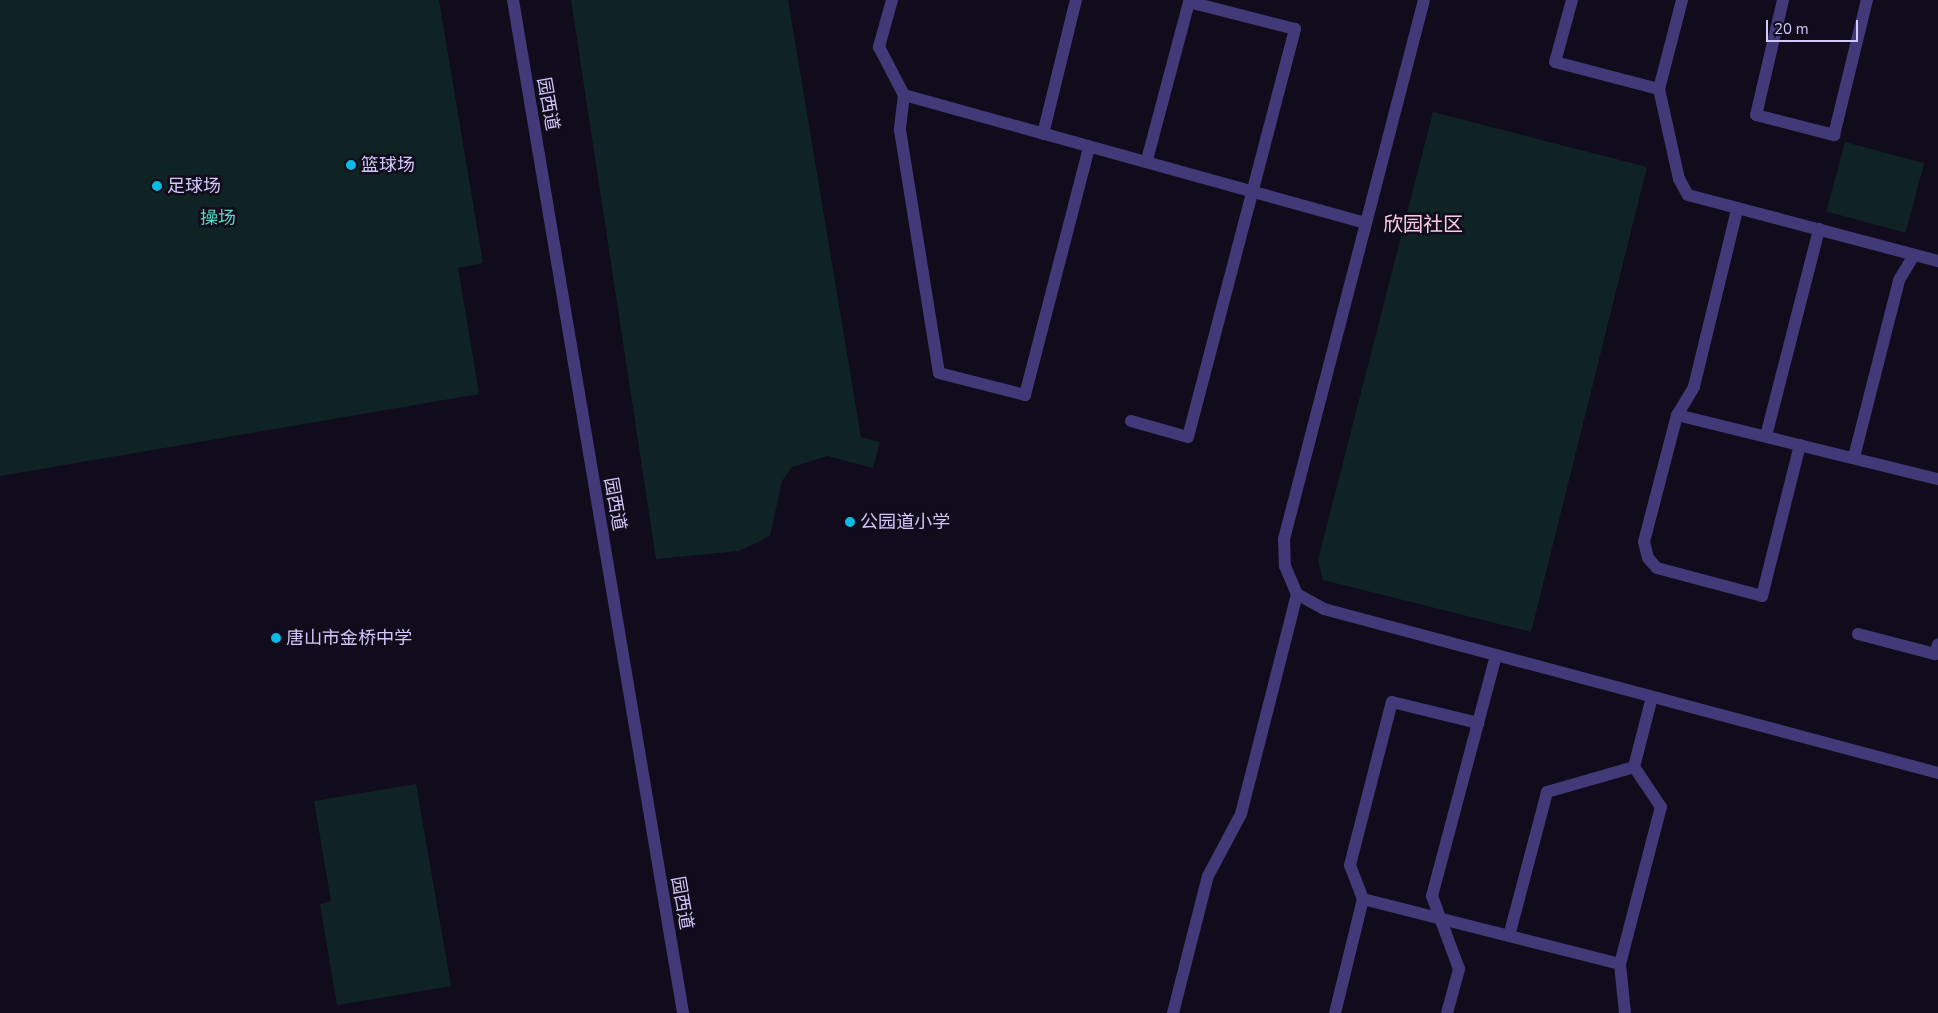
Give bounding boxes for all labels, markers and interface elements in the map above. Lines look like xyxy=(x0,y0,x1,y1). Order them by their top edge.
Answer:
scale bar xyxy=(1768,10,1860,42)
text: 20 m xyxy=(1774,19,1809,39)
street label: 园西道 xyxy=(533,76,563,132)
place label: 篮球场 xyxy=(361,154,415,176)
marker: 篮球场 xyxy=(345,159,357,171)
place label: 足球场 xyxy=(167,175,221,197)
marker: 足球场 xyxy=(151,180,163,192)
park label: 操场 xyxy=(200,207,236,229)
district label: 欣园社区 xyxy=(1383,212,1463,236)
street label: 园西道 xyxy=(600,476,630,532)
place label: 公园道小学 xyxy=(860,511,950,533)
marker: 公园道小学 xyxy=(844,516,856,528)
place label: 唐山市金桥中学 xyxy=(286,627,412,649)
marker: 唐山市金桥中学 xyxy=(270,632,282,644)
street label: 园西道 xyxy=(667,875,697,931)

